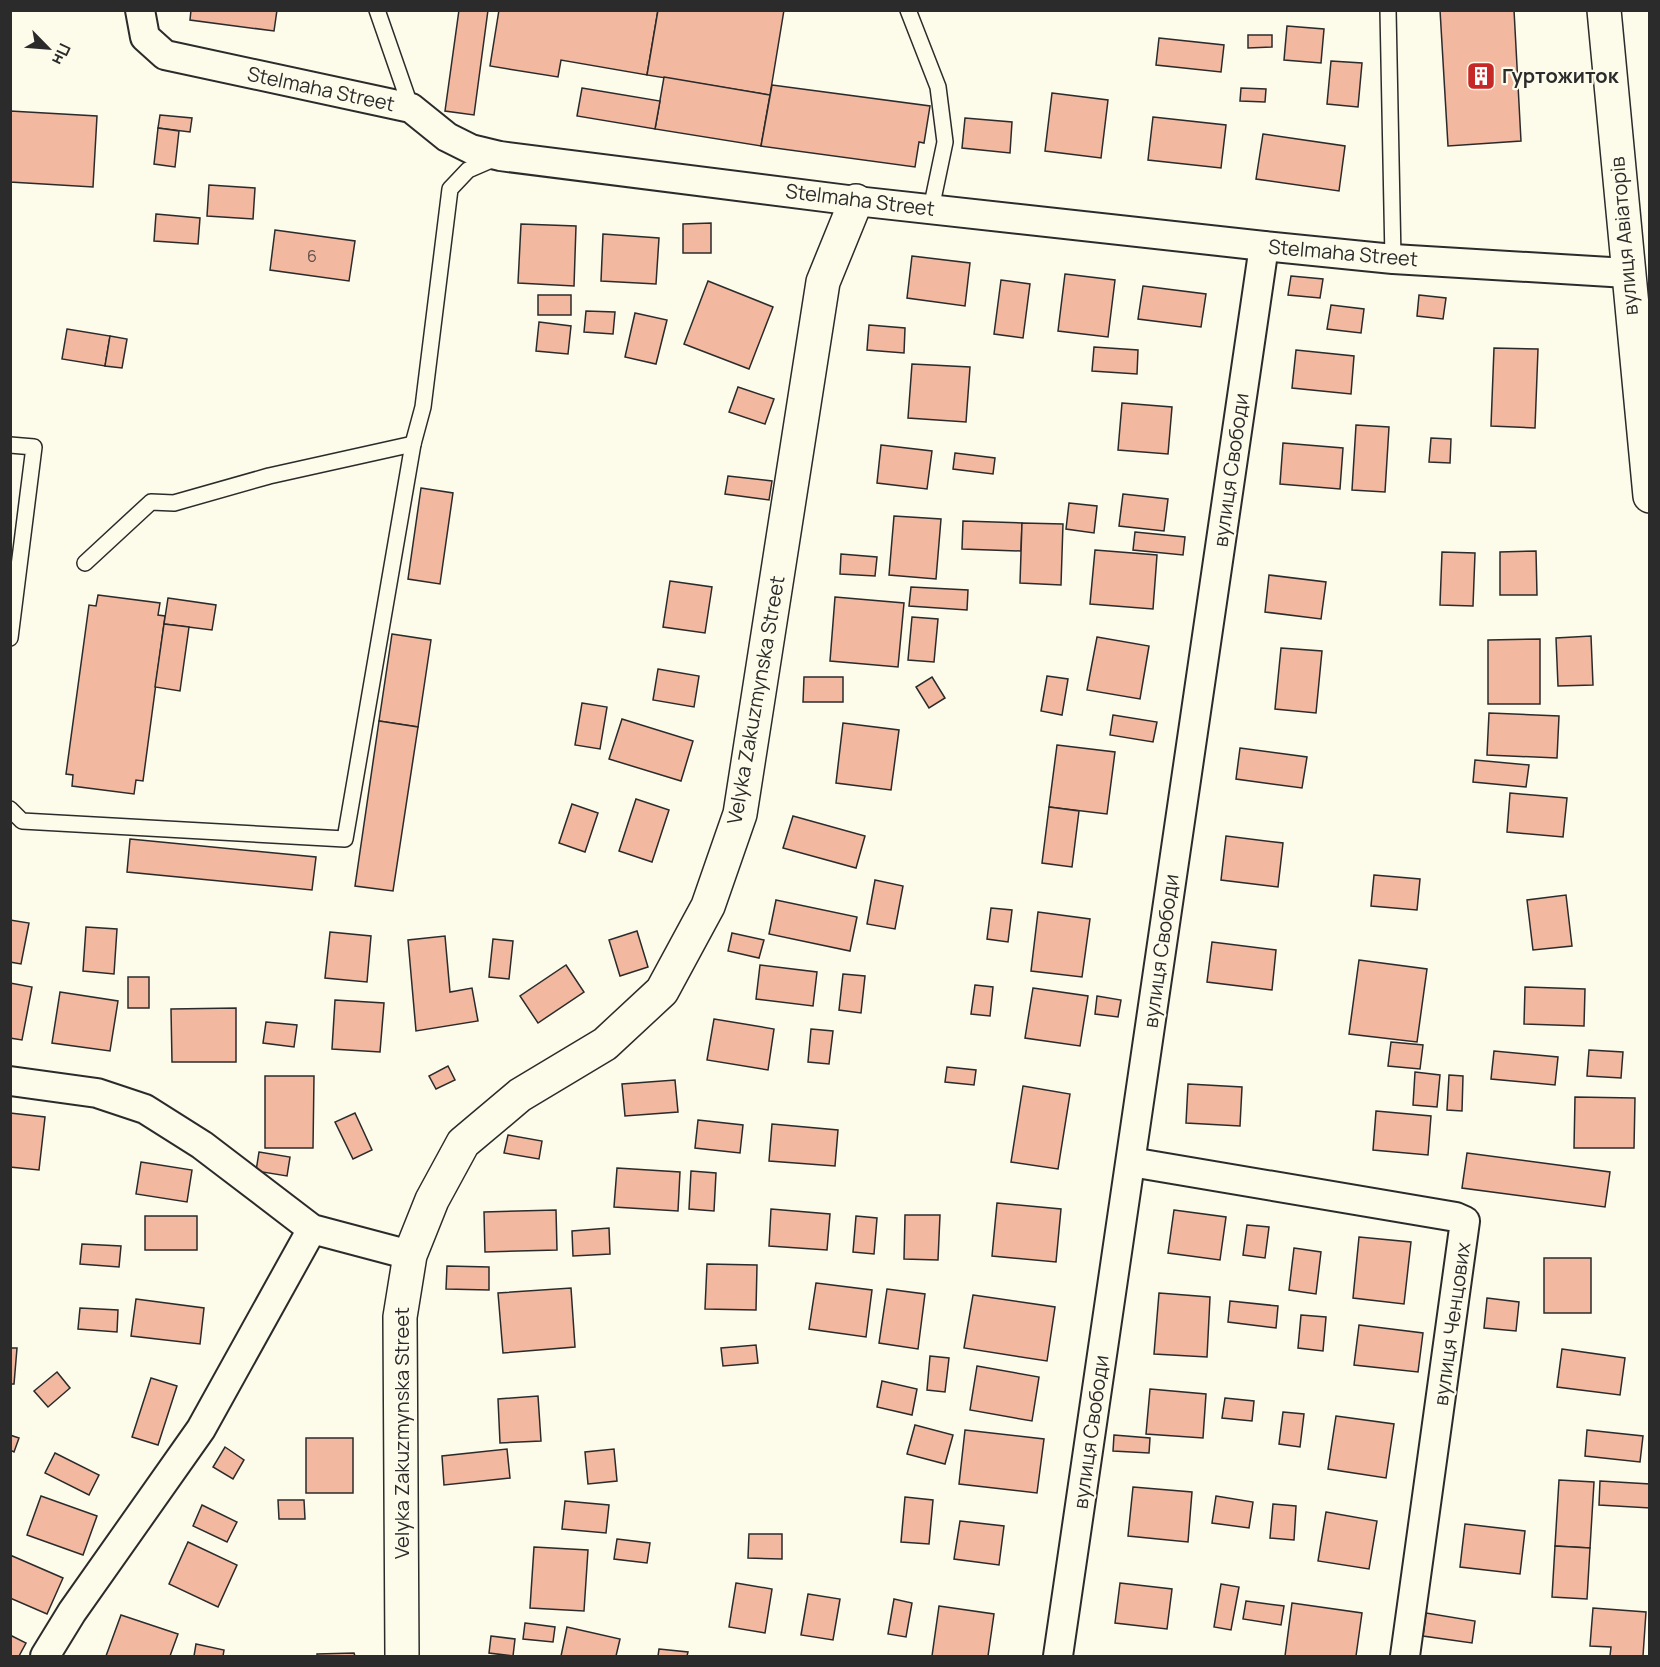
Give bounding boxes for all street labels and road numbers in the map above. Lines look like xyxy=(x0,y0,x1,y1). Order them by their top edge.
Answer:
street label: Stelmaha Street xyxy=(245,60,397,117)
street label: вулиця Авіаторів xyxy=(1603,155,1644,317)
street label: Stelmaha Street xyxy=(784,177,936,222)
street label: Stelmaha Street xyxy=(1267,233,1419,272)
street label: вулиця Свободи xyxy=(1206,391,1255,548)
street label: Velyka Zakuzmynska Street xyxy=(720,574,791,826)
street label: вулиця Свободи xyxy=(1136,872,1185,1029)
street label: вулиця Ченцових xyxy=(1427,1240,1476,1407)
street label: Velyka Zakuzmynska Street xyxy=(388,1307,415,1559)
street label: вулиця Свободи xyxy=(1066,1353,1115,1510)

